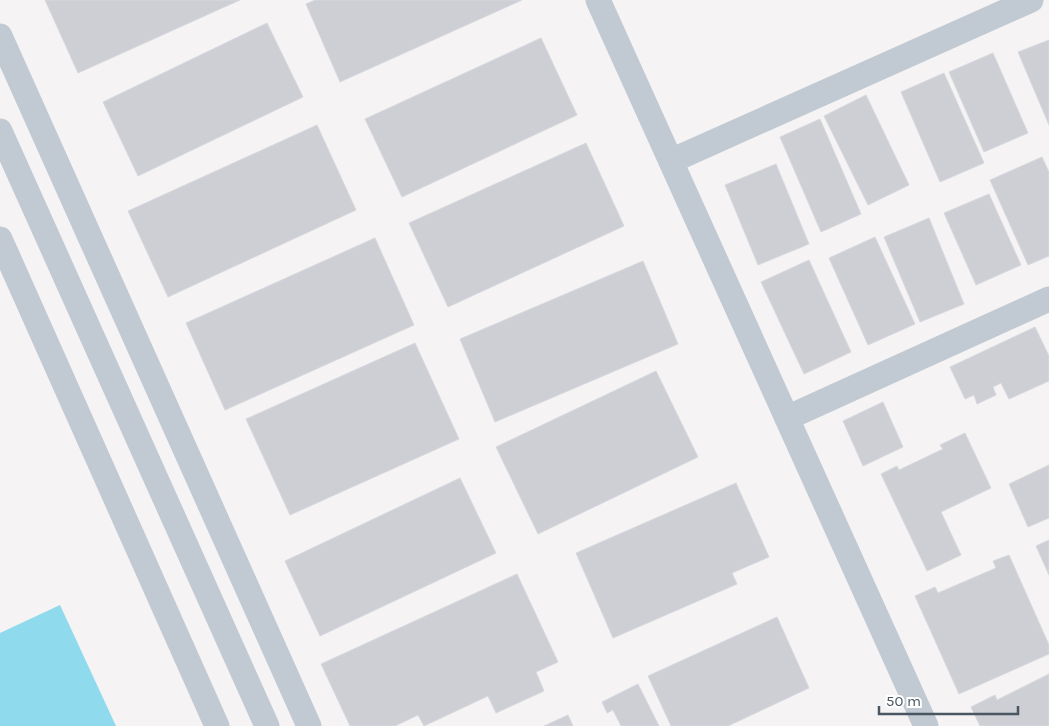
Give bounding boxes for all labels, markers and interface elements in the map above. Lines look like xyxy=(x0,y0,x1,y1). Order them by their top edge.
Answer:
scale bar xyxy=(879,684,1018,716)
text: 50 m xyxy=(886,692,921,710)

